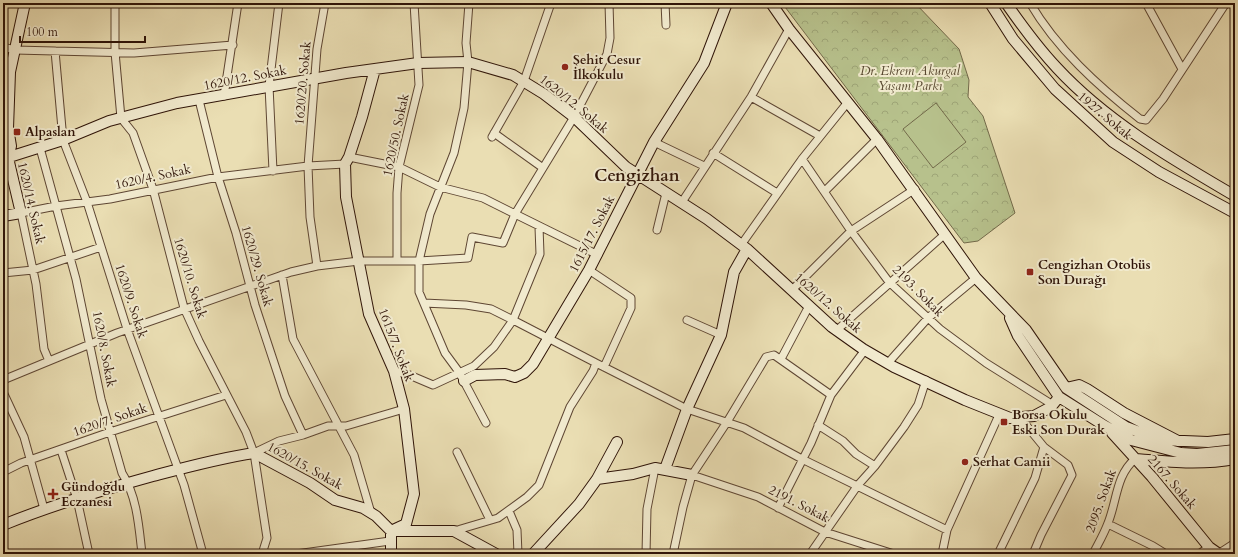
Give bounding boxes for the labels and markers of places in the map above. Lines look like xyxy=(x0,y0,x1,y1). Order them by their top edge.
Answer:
place label: Şehit Cesur İlkokulu xyxy=(573,51,642,84)
marker: Şehit Cesur İlkokulu xyxy=(560,62,570,72)
place label: Alpaslan xyxy=(25,123,76,141)
marker: Alpaslan xyxy=(12,127,22,137)
place label: Cengizhan Otobüs Son Durağı xyxy=(1038,256,1151,289)
marker: Cengizhan Otobüs Son Durağı xyxy=(1025,267,1035,277)
place label: Borsa Okulu Eski Son Durak xyxy=(1012,406,1106,439)
marker: Borsa Okulu Eski Son Durak xyxy=(999,417,1009,427)
place label: Serhat Camii xyxy=(973,453,1050,471)
marker: Serhat Camii xyxy=(960,457,970,467)
place label: Gündoğdu Eczanesi xyxy=(61,478,126,511)
marker: Gündoğdu Eczanesi xyxy=(48,489,58,499)

